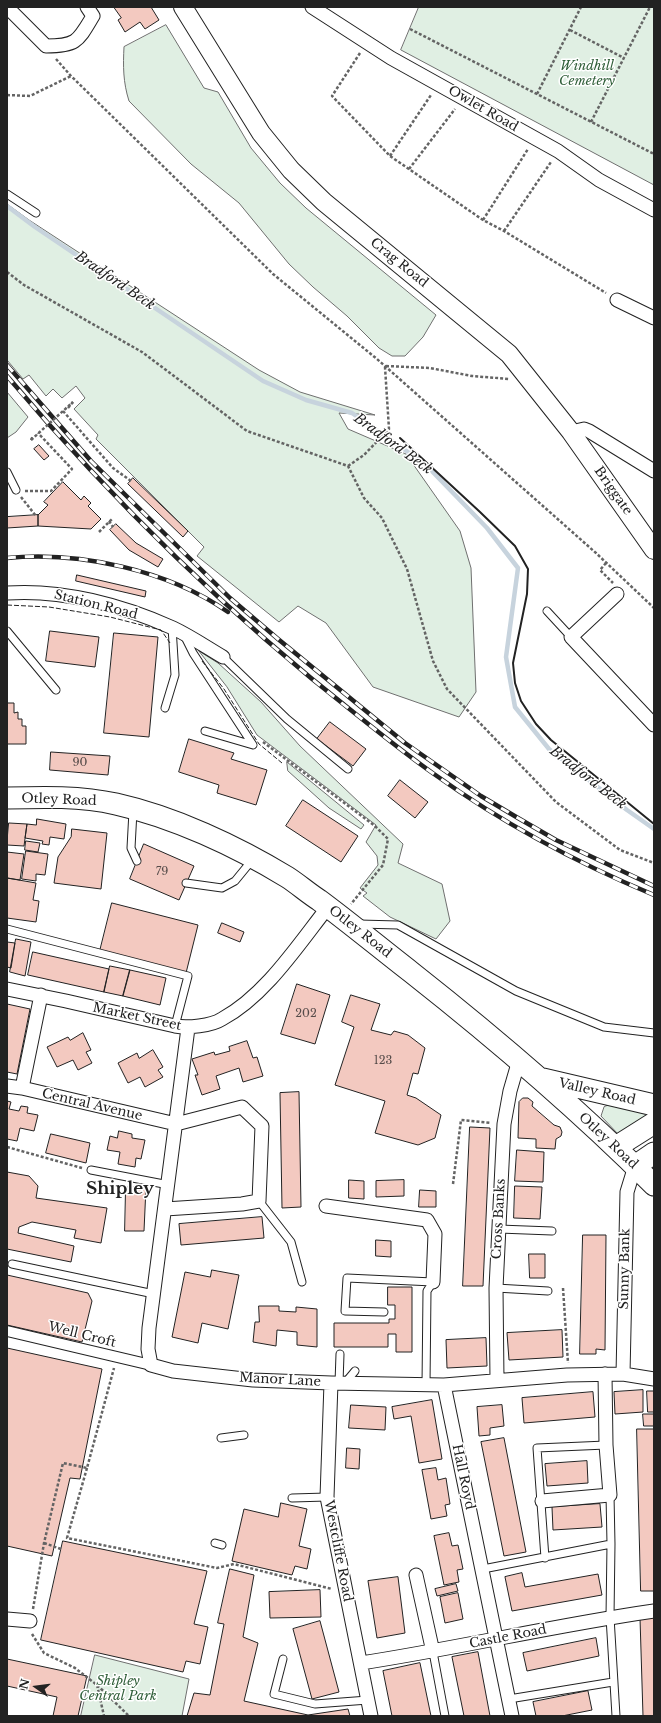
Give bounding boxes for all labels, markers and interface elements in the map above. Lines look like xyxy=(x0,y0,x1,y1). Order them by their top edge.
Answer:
park label: Windhill Cemetery xyxy=(559,58,615,89)
street label: Owlet Road xyxy=(445,83,521,135)
street label: Crag Road xyxy=(367,235,431,291)
water label: Bradford Beck xyxy=(72,248,158,314)
water label: Bradford Beck xyxy=(350,410,436,478)
street label: Briggate xyxy=(591,464,635,518)
street label: Station Road xyxy=(53,587,139,623)
water label: Bradford Beck xyxy=(546,743,630,813)
house number: 90 xyxy=(73,756,87,770)
street label: Otley Road xyxy=(21,791,97,809)
house number: 79 xyxy=(156,865,168,879)
street label: Otley Road xyxy=(326,903,394,961)
street label: Market Street xyxy=(91,1000,183,1034)
house number: 202 xyxy=(295,1007,317,1021)
house number: 123 xyxy=(374,1054,392,1068)
street label: Valley Road xyxy=(557,1076,637,1108)
street label: Central Avenue xyxy=(40,1086,144,1124)
street label: Otley Road xyxy=(575,1110,641,1172)
street label: Cross Banks xyxy=(489,1178,509,1260)
district label: Shipley xyxy=(86,1179,154,1199)
street label: Sunny Bank xyxy=(616,1228,634,1310)
street label: Well Croft xyxy=(47,1319,117,1351)
street label: Manor Lane xyxy=(239,1370,321,1390)
street label: Hall Royd xyxy=(448,1443,478,1511)
street label: Westcliffe Road xyxy=(320,1499,356,1603)
street label: Castle Road xyxy=(468,1622,548,1652)
north arrow xyxy=(16,1667,56,1707)
park label: Shipley Central Park xyxy=(79,1673,157,1704)
text: N xyxy=(16,1677,32,1691)

